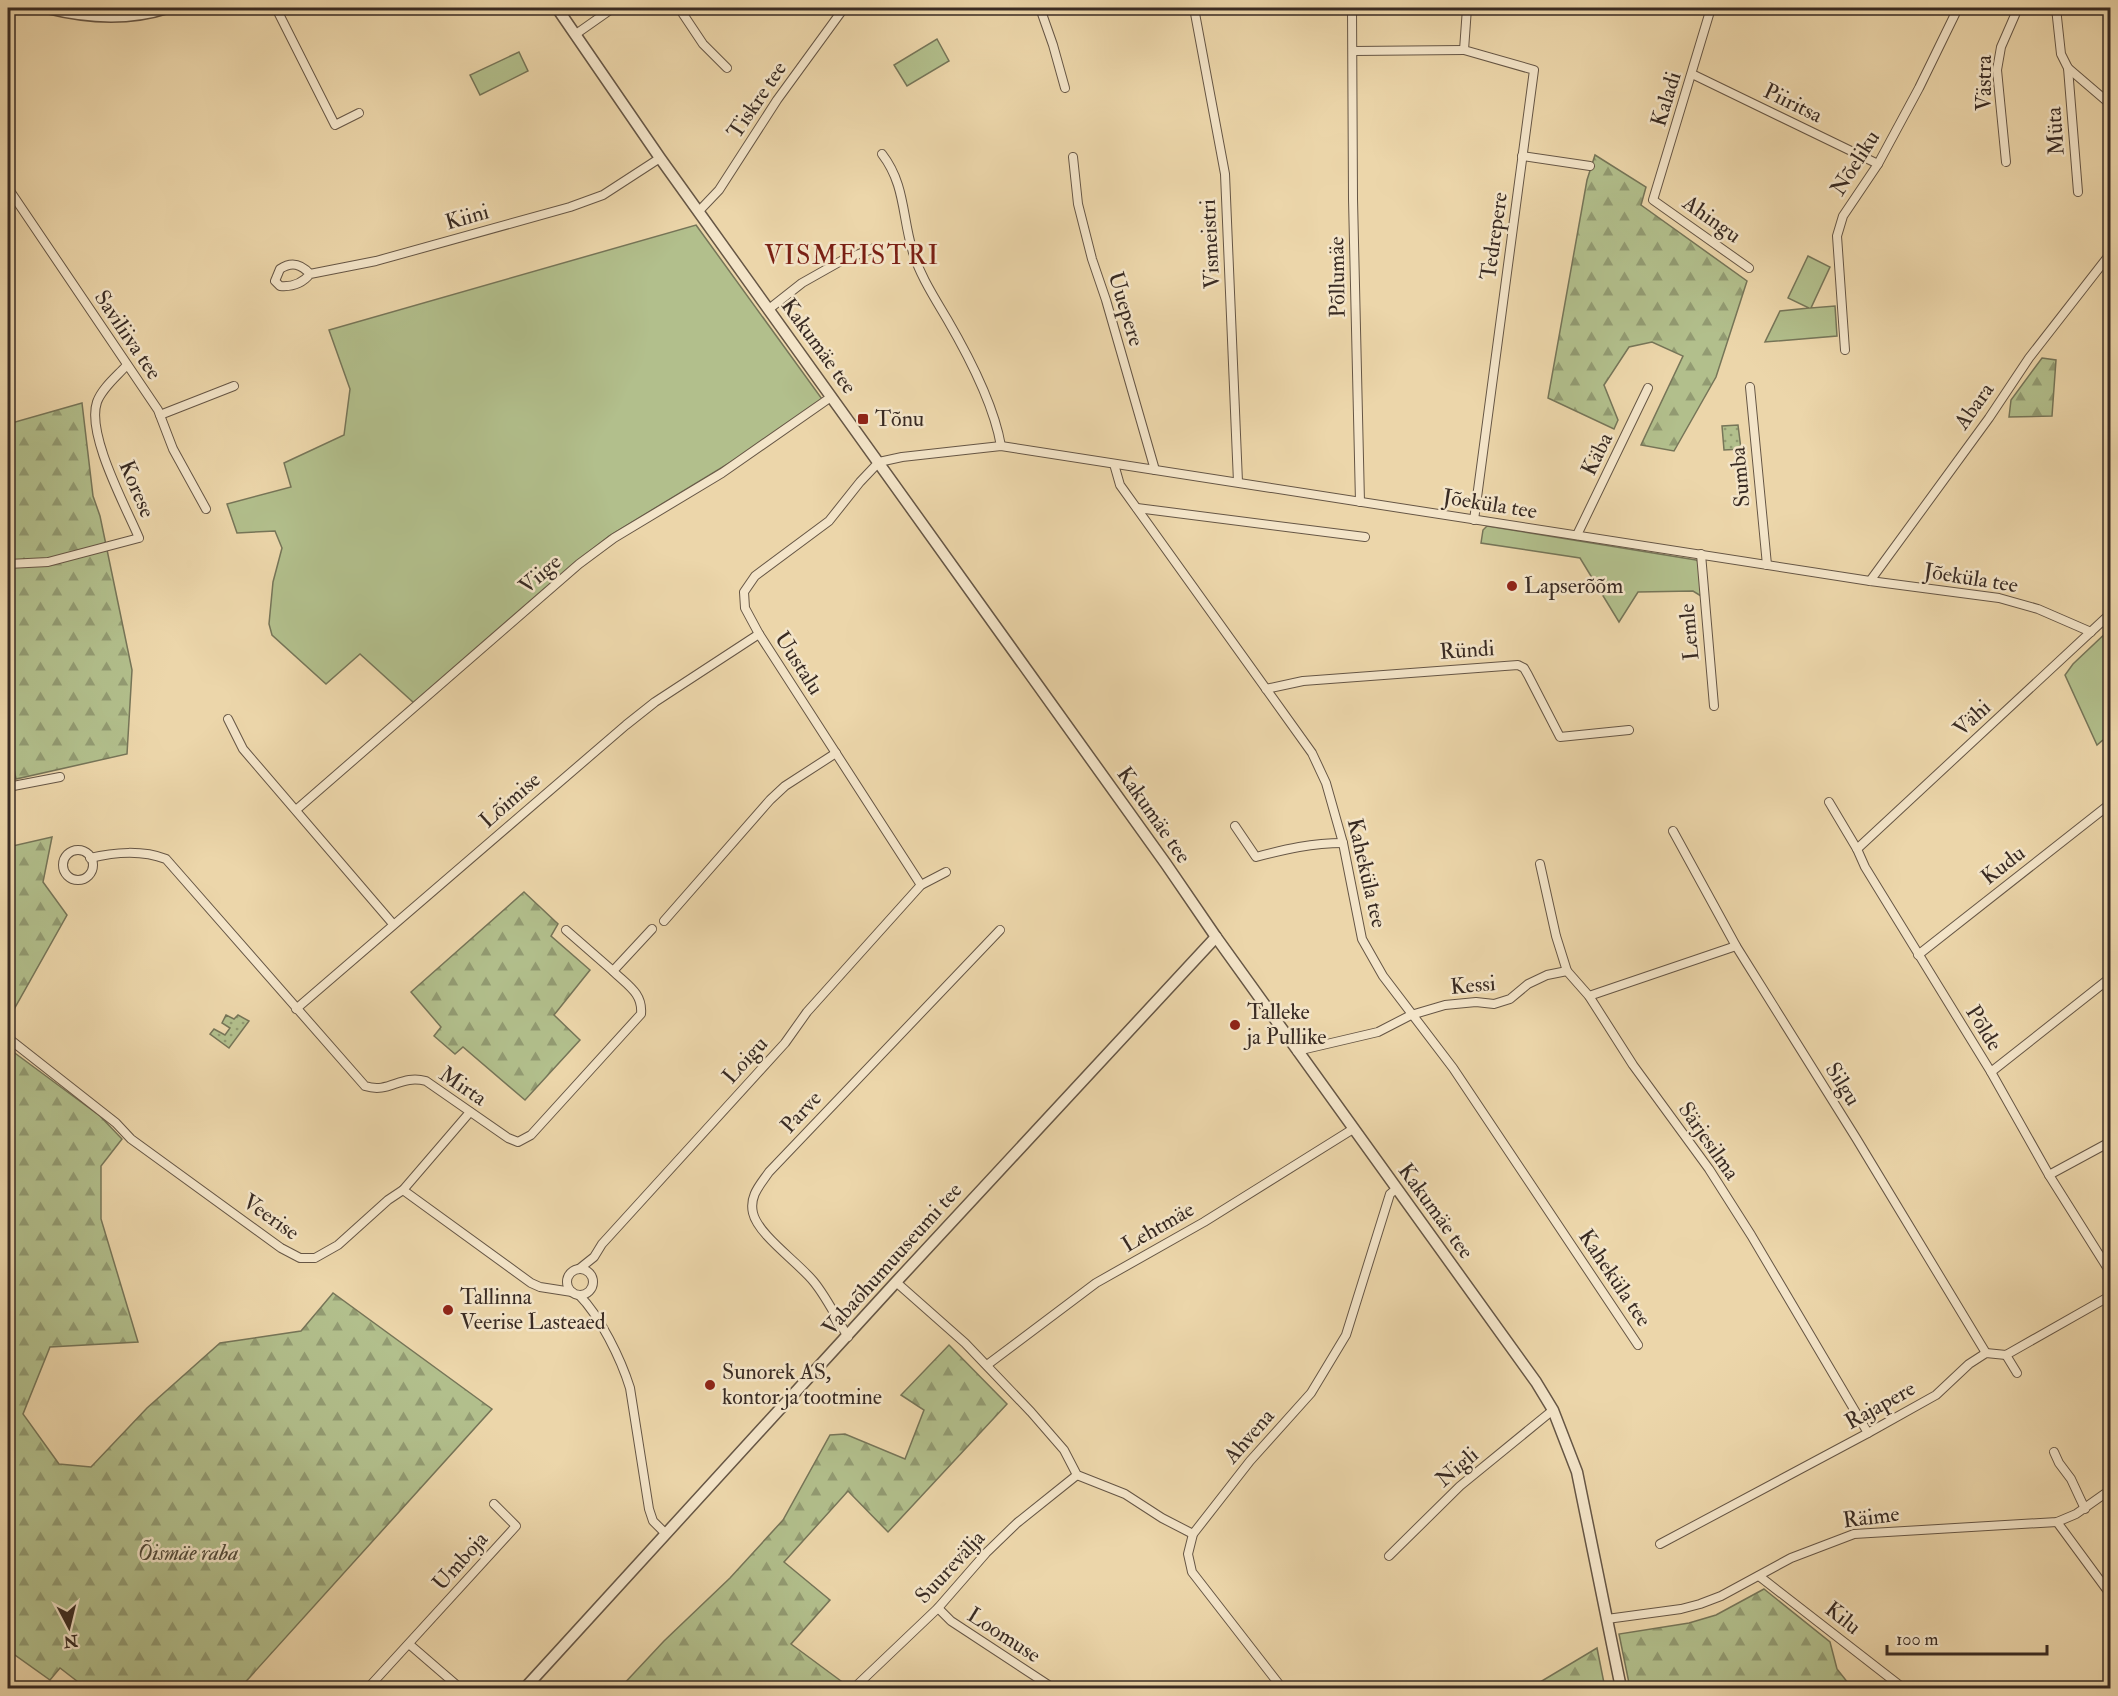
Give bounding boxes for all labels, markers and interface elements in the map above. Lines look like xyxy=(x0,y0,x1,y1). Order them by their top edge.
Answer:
street label: Västra xyxy=(1970,54,1998,111)
street label: Tiskre tee xyxy=(721,56,793,144)
street label: Kaladi xyxy=(1644,68,1688,130)
street label: Piiritsa xyxy=(1759,77,1828,130)
street label: Müta xyxy=(2039,105,2071,156)
street label: Nõeliku xyxy=(1824,125,1886,201)
street label: Ahingu xyxy=(1676,188,1747,249)
street label: Tedrepere xyxy=(1474,190,1515,282)
street label: Kiini xyxy=(442,197,492,237)
street label: Vismeistri xyxy=(1194,198,1226,289)
street label: Põllumäe xyxy=(1322,236,1352,318)
district label: VISMEISTRI xyxy=(764,240,940,272)
street label: Uuepere xyxy=(1101,268,1151,350)
street label: Saviliiva tee xyxy=(88,285,168,385)
street label: Kakumäe tee xyxy=(775,293,863,399)
street label: Abara xyxy=(1947,376,2001,436)
place label: Tõnu xyxy=(875,405,924,433)
marker: Tõnu xyxy=(856,412,870,426)
street label: Käba xyxy=(1575,427,1620,480)
street label: Sumba xyxy=(1723,445,1757,508)
street label: Korese xyxy=(112,456,162,522)
street label: Jõeküla tee xyxy=(1440,483,1539,525)
street label: Viige xyxy=(513,548,567,600)
street label: Jõeküla tee xyxy=(1921,557,2020,599)
place label: Lapserõõm xyxy=(1524,572,1623,601)
marker: Lapserõõm xyxy=(1505,579,1519,593)
street label: Lemle xyxy=(1673,602,1705,662)
street label: Uustalu xyxy=(768,626,830,700)
street label: Ründi xyxy=(1439,634,1495,666)
street label: Vähi xyxy=(1947,694,1997,742)
street label: Kakumäe tee xyxy=(1111,761,1197,869)
street label: Lõimise xyxy=(474,766,546,834)
street label: Kaheküla tee xyxy=(1341,815,1393,931)
street label: Kudu xyxy=(1975,839,2031,891)
street label: Kessi xyxy=(1449,969,1497,1001)
place label: Talleke ja Pullike xyxy=(1243,998,1327,1051)
street label: Põlde xyxy=(1959,1000,2009,1056)
marker: Talleke ja Pullike xyxy=(1228,1018,1242,1032)
street label: Loigu xyxy=(716,1030,774,1090)
street label: Silgu xyxy=(1819,1057,1867,1111)
street label: Mirta xyxy=(434,1060,493,1113)
street label: Parve xyxy=(774,1085,828,1139)
street label: Särjesilma xyxy=(1672,1097,1747,1186)
street label: Kakumäe tee xyxy=(1392,1158,1480,1264)
street label: Vabaõhumuuseumi tee xyxy=(816,1177,968,1341)
street label: Veerise xyxy=(237,1187,305,1247)
street label: Lehtmäe xyxy=(1117,1195,1199,1259)
street label: Kaheküla tee xyxy=(1572,1224,1658,1332)
place label: Tallinna Veerise Lasteaed xyxy=(460,1283,606,1336)
marker: Tallinna Veerise Lasteaed xyxy=(441,1303,455,1317)
place label: Sunorek AS, kontor ja tootmine xyxy=(722,1358,882,1411)
street label: Rajapere xyxy=(1840,1374,1921,1437)
marker: Sunorek AS, kontor ja tootmine xyxy=(703,1378,717,1392)
street label: Ahvena xyxy=(1217,1402,1281,1470)
street label: Nigli xyxy=(1430,1441,1484,1493)
street label: Räime xyxy=(1841,1500,1901,1534)
street label: Suurevälja xyxy=(909,1524,992,1610)
street label: Umboja xyxy=(426,1525,495,1597)
park label: Õismäe raba xyxy=(138,1539,238,1567)
street label: Kilu xyxy=(1819,1595,1867,1641)
north arrow xyxy=(39,1597,99,1657)
street label: Loomuse xyxy=(962,1601,1046,1669)
scale bar xyxy=(1887,1618,2048,1656)
text: 100 m xyxy=(1896,1628,1939,1651)
text: N xyxy=(62,1630,80,1652)

